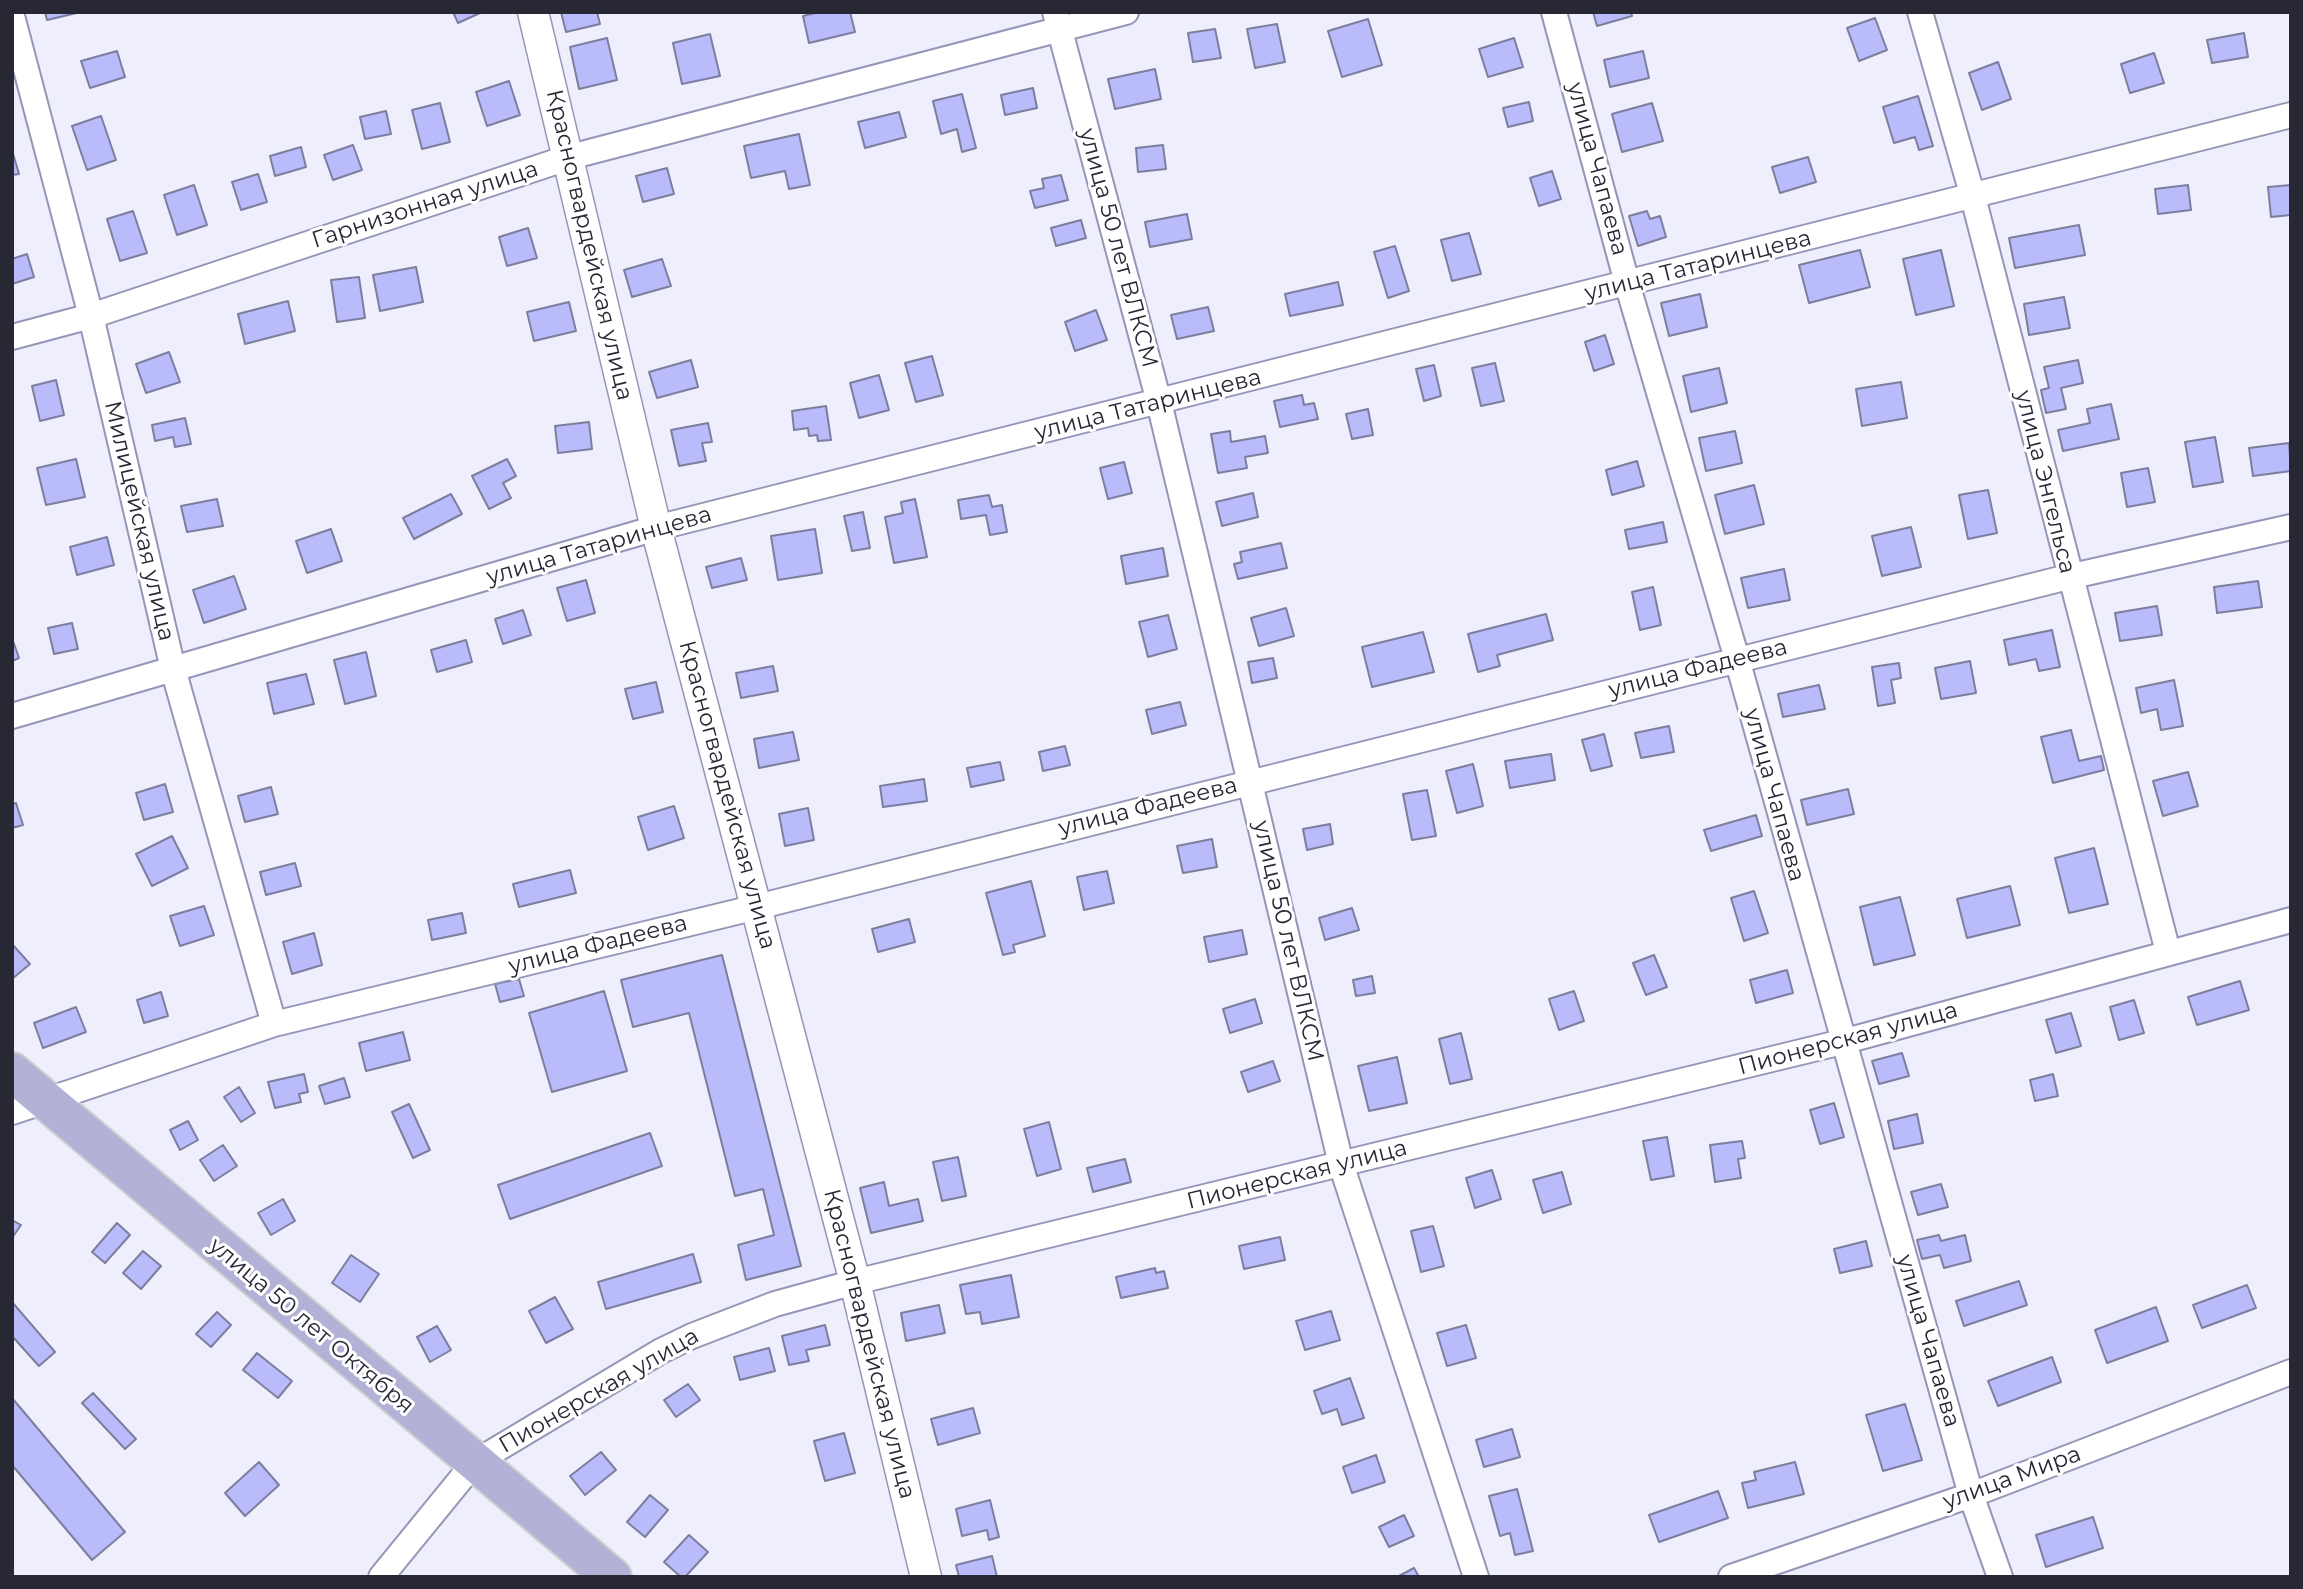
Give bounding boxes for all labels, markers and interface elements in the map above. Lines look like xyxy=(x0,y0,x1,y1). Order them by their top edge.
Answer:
street label: улица Чапаева xyxy=(1561,79,1633,259)
street label: Красногвардейская улица xyxy=(540,87,638,403)
street label: улица 50 лет ВЛКСМ xyxy=(1073,125,1163,371)
street label: Гарнизонная улица xyxy=(308,155,542,255)
street label: улица Татаринцева xyxy=(1582,224,1814,308)
street label: улица Татаринцева xyxy=(1032,363,1264,447)
street label: улица Энгельса xyxy=(2009,388,2081,576)
street label: Милицейская улица xyxy=(98,398,180,644)
street label: улица Татаринцева xyxy=(483,501,715,591)
street label: улица Фадеева xyxy=(1606,633,1790,705)
street label: Красногвардейская улица xyxy=(672,638,782,952)
street label: улица Чапаева xyxy=(1738,705,1810,885)
street label: улица Фадеева xyxy=(1056,771,1240,843)
street label: улица 50 лет ВЛКСМ xyxy=(1247,818,1329,1064)
street label: улица Фадеева xyxy=(506,909,690,981)
street label: Пионерская улица xyxy=(1735,996,1961,1082)
street label: Пионерская улица xyxy=(1184,1134,1410,1216)
street label: Красногвардейская улица xyxy=(817,1186,921,1502)
street label: улица 50 лет Октября xyxy=(203,1232,419,1420)
street label: улица Чапаева xyxy=(1890,1252,1966,1430)
street label: Пионерская улица xyxy=(494,1322,704,1460)
street label: улица Мира xyxy=(1939,1440,2085,1516)

